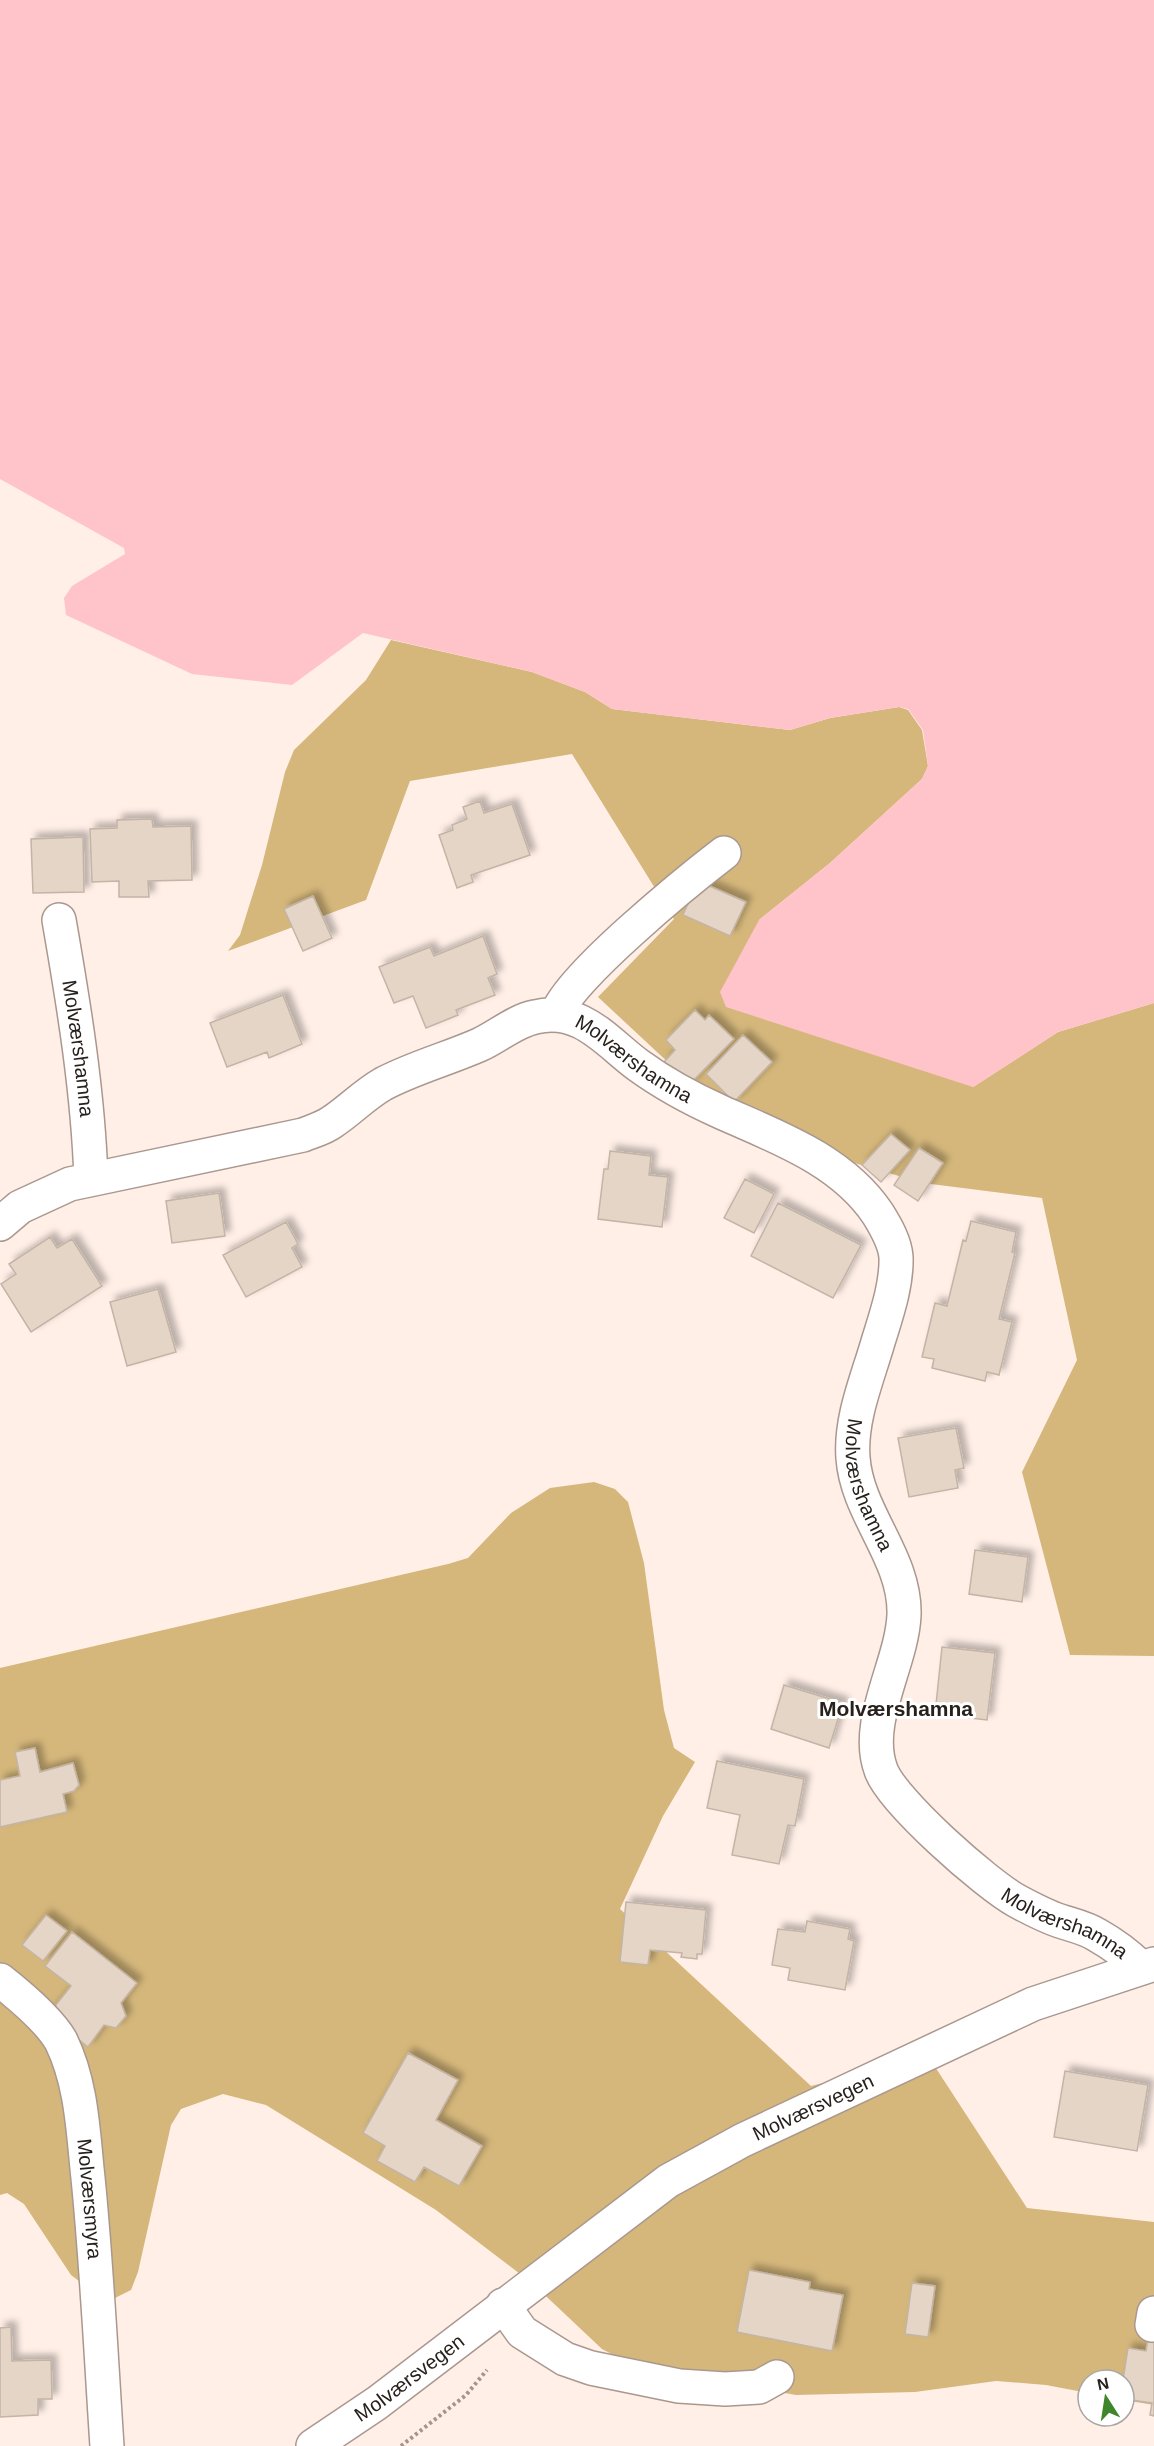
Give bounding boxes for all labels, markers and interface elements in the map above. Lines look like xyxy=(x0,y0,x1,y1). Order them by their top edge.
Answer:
street label: Molværshamna xyxy=(58,978,98,1119)
street label: Molværshamna xyxy=(572,1010,697,1107)
street label: Molværshamna xyxy=(842,1417,898,1555)
district label: Molværshamna xyxy=(819,1697,973,1720)
street label: Molværshamna xyxy=(997,1883,1133,1963)
street label: Molværsvegen xyxy=(749,2069,877,2145)
street label: Molværsmyra xyxy=(73,2137,106,2261)
street label: Molværsvegen xyxy=(350,2330,468,2426)
north arrow xyxy=(1076,2368,1136,2428)
text: N xyxy=(1096,2374,1110,2393)

